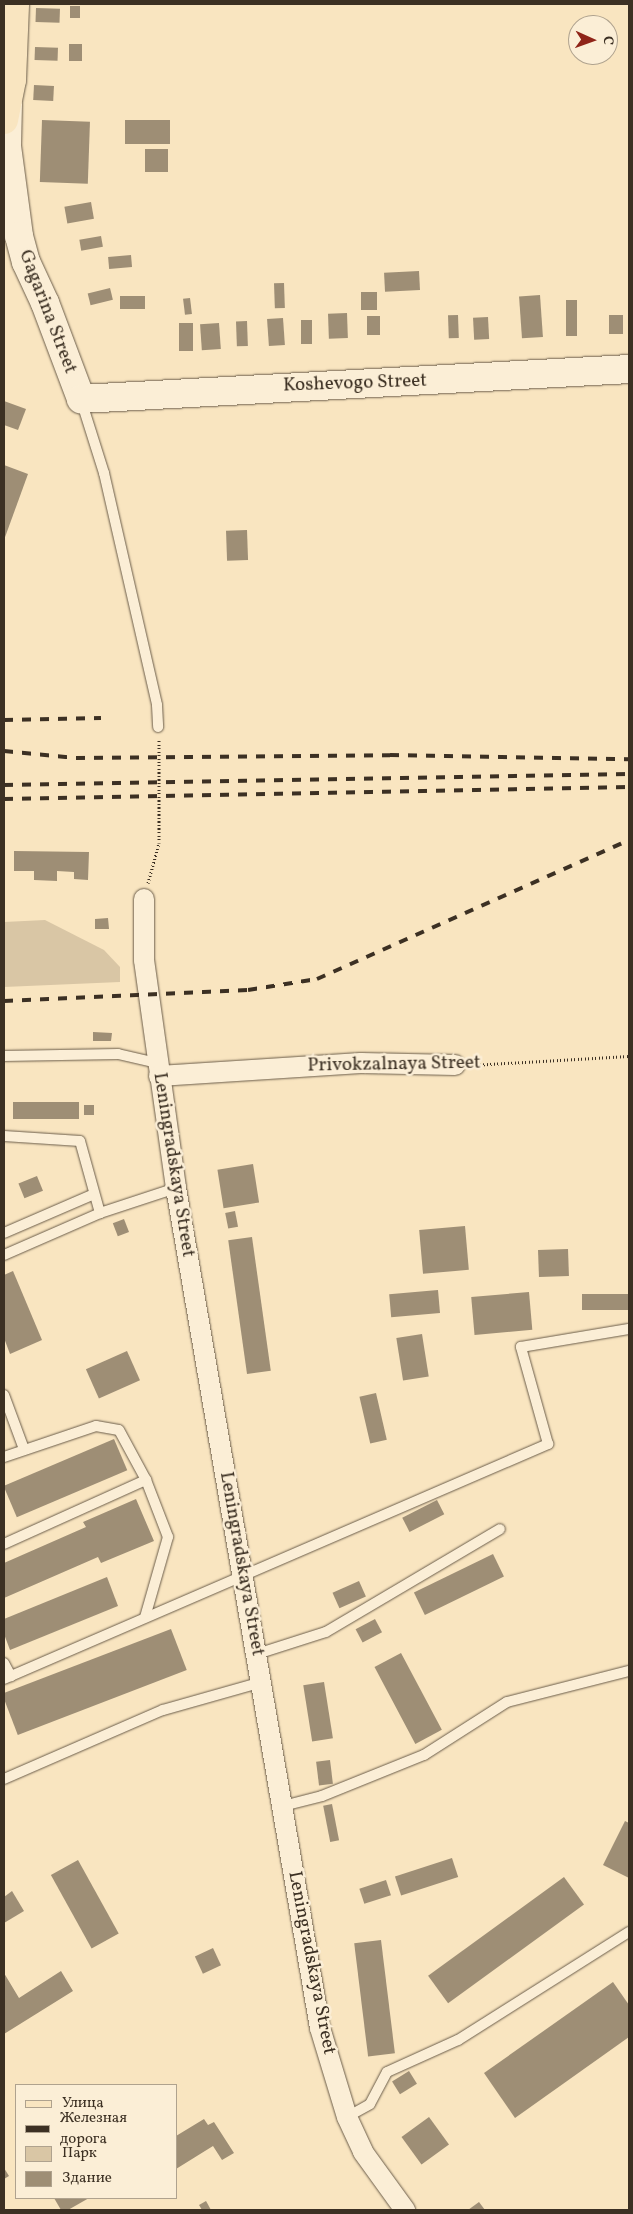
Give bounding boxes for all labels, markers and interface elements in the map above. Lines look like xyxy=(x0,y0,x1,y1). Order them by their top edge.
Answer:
north arrow xyxy=(568,15,618,65)
text: С xyxy=(598,36,617,45)
street label: Gagarina Street xyxy=(13,247,81,377)
street label: Koshevogo Street xyxy=(283,370,427,398)
street label: Privokzalnaya Street xyxy=(307,1052,481,1078)
street label: Leningradskaya Street xyxy=(147,1071,199,1259)
street label: Leningradskaya Street xyxy=(214,1470,268,1658)
street label: Leningradskaya Street xyxy=(282,1869,340,2057)
legend xyxy=(15,2084,178,2199)
text: Улица xyxy=(62,2093,104,2114)
text: Железная дорога xyxy=(60,2108,127,2150)
text: Парк xyxy=(62,2143,97,2164)
text: Здание xyxy=(62,2168,112,2189)

